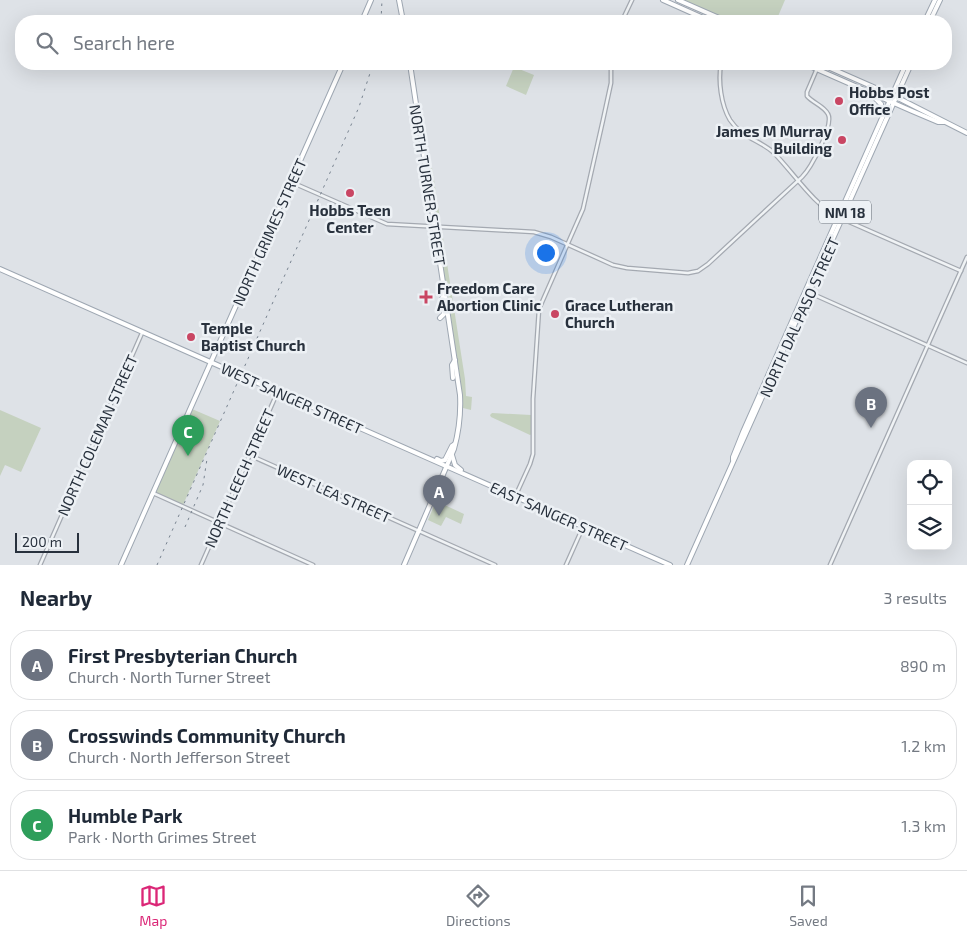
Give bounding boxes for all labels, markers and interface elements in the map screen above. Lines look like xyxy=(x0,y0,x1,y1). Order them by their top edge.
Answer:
search box xyxy=(15,15,952,70)
icon: search xyxy=(33,29,61,57)
text: Search here xyxy=(73,31,175,54)
place label: Hobbs Post Office xyxy=(849,83,929,118)
marker: Hobbs Post Office xyxy=(833,95,845,107)
street label: NORTH TURNER STREET xyxy=(406,103,450,267)
place label: James M Murray Building xyxy=(716,122,833,157)
marker: James M Murray Building xyxy=(836,134,848,146)
street label: NORTH GRIMES STREET xyxy=(228,155,310,309)
marker: Hobbs Teen Center xyxy=(344,187,356,199)
road number: NM 18 xyxy=(819,200,871,223)
place label: Hobbs Teen Center xyxy=(309,201,391,236)
street label: NORTH DAL PASO STREET xyxy=(756,234,843,400)
your location xyxy=(533,240,559,266)
place label: Freedom Care Abortion Clinic xyxy=(437,279,541,314)
marker: Freedom Care Abortion Clinic xyxy=(419,290,433,304)
place label: Grace Lutheran Church xyxy=(565,296,673,331)
marker: Grace Lutheran Church xyxy=(549,308,561,320)
place label: Temple Baptist Church xyxy=(201,319,305,354)
marker: Temple Baptist Church xyxy=(185,331,197,343)
street label: NORTH COLEMAN STREET xyxy=(53,351,141,518)
street label: WEST SANGER STREET xyxy=(218,359,366,438)
pin: B xyxy=(855,387,887,428)
street label: NORTH LEECH STREET xyxy=(200,406,278,550)
pin: C xyxy=(172,415,204,456)
street label: WEST LEA STREET xyxy=(274,460,394,526)
map controls xyxy=(907,460,952,550)
button: locate xyxy=(907,460,952,505)
pin: A xyxy=(423,475,455,516)
street label: EAST SANGER STREET xyxy=(487,478,631,555)
button: layers xyxy=(907,505,952,550)
scale bar xyxy=(15,530,79,553)
text: 200 m xyxy=(22,533,62,550)
text: Nearby xyxy=(20,585,92,610)
text: 3 results xyxy=(884,588,947,607)
text: First Presbyterian Church xyxy=(68,644,297,667)
text: A xyxy=(32,656,42,675)
text: 890 m xyxy=(900,656,946,675)
text: Church · North Turner Street xyxy=(68,667,271,686)
text: Crosswinds Community Church xyxy=(68,724,346,747)
text: B xyxy=(32,736,42,755)
text: 1.2 km xyxy=(901,736,946,755)
text: Church · North Jefferson Street xyxy=(68,747,290,766)
text: Humble Park xyxy=(68,804,183,827)
text: C xyxy=(32,816,42,835)
text: 1.3 km xyxy=(901,816,946,835)
text: Park · North Grimes Street xyxy=(68,827,256,846)
tab: Map xyxy=(139,882,167,929)
tab: Directions xyxy=(446,882,511,929)
tab: Saved xyxy=(789,882,828,929)

